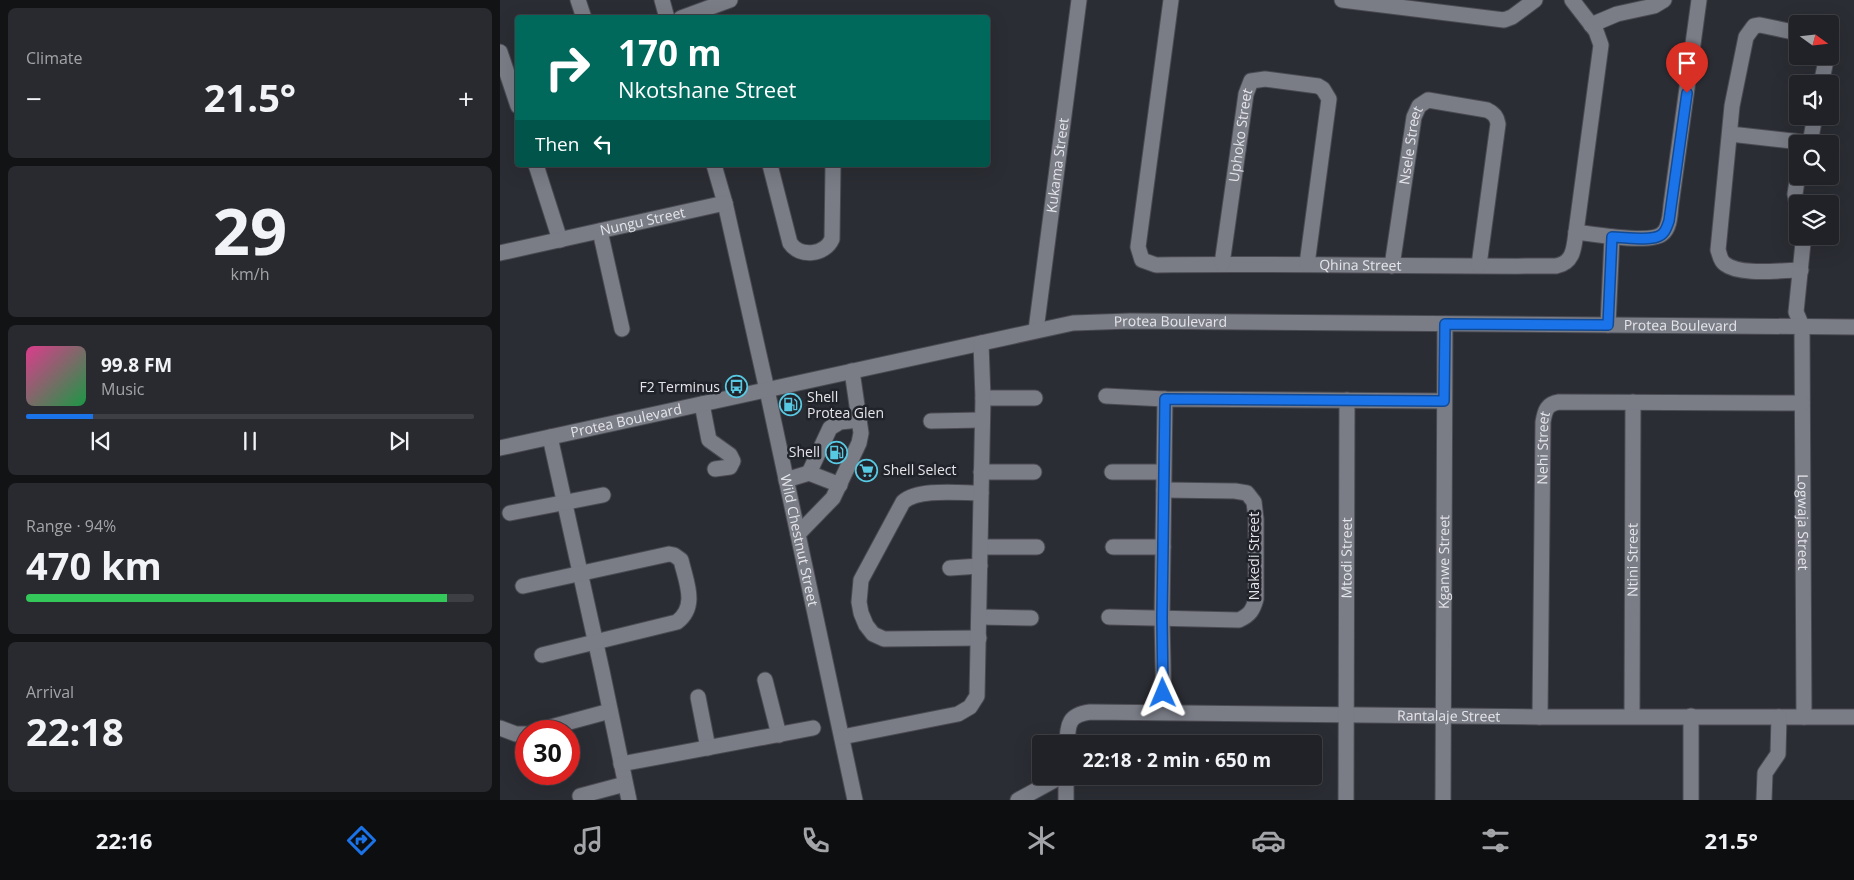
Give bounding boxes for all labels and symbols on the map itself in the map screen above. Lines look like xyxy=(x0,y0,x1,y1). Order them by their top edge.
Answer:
north arrow xyxy=(1789,15,1839,65)
pin xyxy=(1666,42,1708,93)
street label: Uphoko Street xyxy=(1224,85,1256,183)
street label: Nsele Street xyxy=(1394,103,1427,186)
street label: Kukama Street xyxy=(1041,117,1073,214)
street label: Nungu Street xyxy=(598,202,687,240)
street label: Qhina Street xyxy=(1319,255,1402,275)
street label: Protea Boulevard xyxy=(1113,311,1227,331)
street label: Protea Boulevard xyxy=(1624,315,1737,335)
bus stop icon: F2 Terminus xyxy=(724,375,748,399)
place label: F2 Terminus xyxy=(640,377,720,396)
place label: Shell Protea Glen xyxy=(807,387,884,422)
fuel station icon: Shell Protea Glen xyxy=(779,393,803,417)
street label: Protea Boulevard xyxy=(568,399,683,441)
street label: Nehi Street xyxy=(1532,409,1554,485)
fuel station icon: Shell xyxy=(824,440,848,464)
place label: Shell xyxy=(789,442,820,461)
supermarket icon: Shell Select xyxy=(855,458,879,482)
place label: Shell Select xyxy=(883,460,956,479)
street label: Wild Chestnut Street xyxy=(776,473,823,608)
street label: Logwaja Street xyxy=(1794,474,1813,570)
street label: Nakedi Street xyxy=(1244,512,1263,600)
street label: Kganwe Street xyxy=(1434,515,1453,609)
street label: Mtodi Street xyxy=(1337,517,1356,598)
street label: Ntini Street xyxy=(1622,523,1642,597)
position arrow xyxy=(1136,666,1188,718)
street label: Rantalaje Street xyxy=(1397,705,1501,726)
speed limit sign: 30 xyxy=(515,720,580,785)

